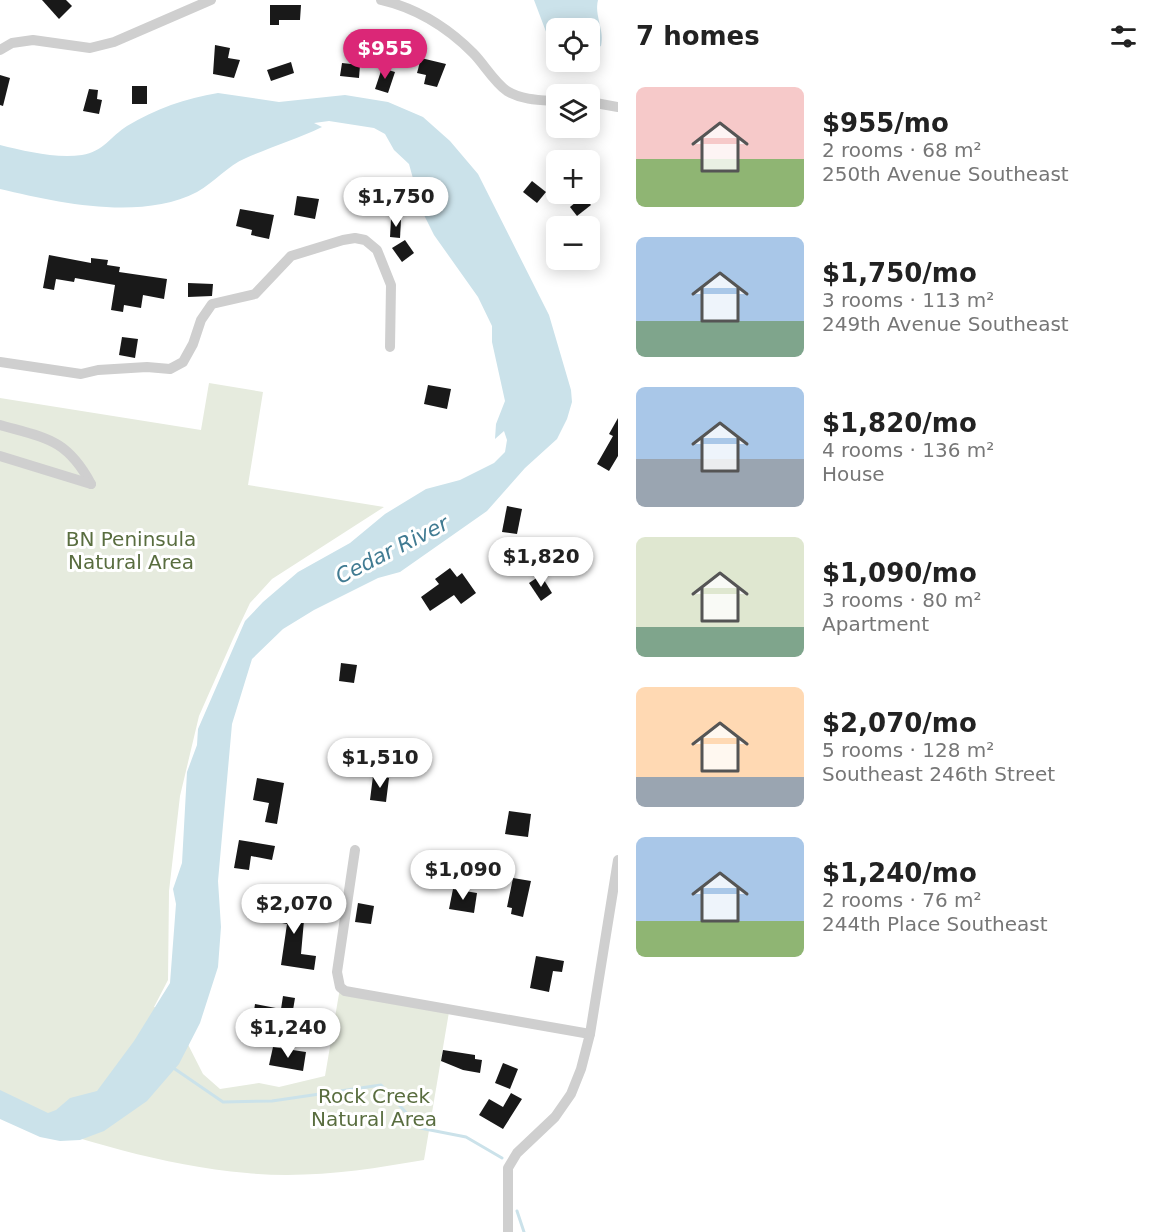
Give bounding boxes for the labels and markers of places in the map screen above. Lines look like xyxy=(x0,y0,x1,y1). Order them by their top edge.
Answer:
pin: $955 xyxy=(349,29,421,80)
pin: $1,750 xyxy=(347,177,445,228)
pin: $1,820 xyxy=(492,537,590,588)
pin: $1,510 xyxy=(331,738,429,789)
pin: $1,090 xyxy=(414,850,512,901)
pin: $2,070 xyxy=(245,884,343,935)
pin: $1,240 xyxy=(239,1008,337,1059)

